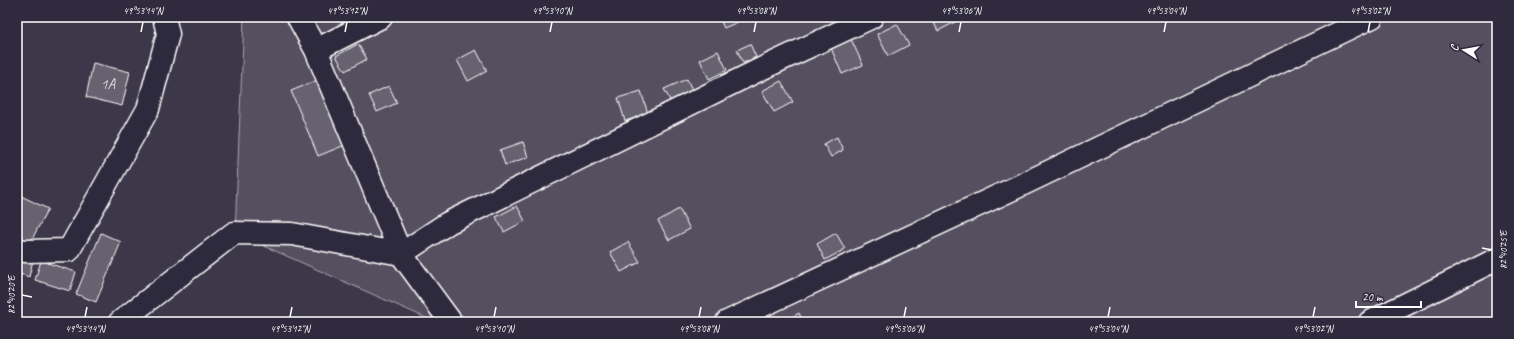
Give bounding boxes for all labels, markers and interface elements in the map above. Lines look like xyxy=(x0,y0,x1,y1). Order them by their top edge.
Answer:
text: 49°53'14"N xyxy=(123,4,165,17)
text: 49°53'12"N xyxy=(327,4,369,17)
text: 49°53'10"N xyxy=(532,4,574,17)
text: 49°53'08"N xyxy=(736,4,778,17)
text: 49°53'06"N xyxy=(941,4,983,17)
text: 49°53'04"N xyxy=(1146,4,1188,17)
text: 49°53'02"N xyxy=(1350,4,1392,17)
north arrow xyxy=(1444,30,1484,70)
text: С xyxy=(1447,43,1462,52)
house number: 1А xyxy=(101,75,117,94)
text: 82°40'25"E xyxy=(1497,229,1510,269)
text: 82°40'20"E xyxy=(5,274,18,314)
scale bar xyxy=(1356,283,1421,309)
text: 20 m xyxy=(1362,289,1384,305)
text: 49°53'14"N xyxy=(65,322,107,335)
text: 49°53'12"N xyxy=(270,322,312,335)
text: 49°53'10"N xyxy=(474,322,516,335)
text: 49°53'08"N xyxy=(679,322,721,335)
text: 49°53'06"N xyxy=(884,322,926,335)
text: 49°53'04"N xyxy=(1088,322,1130,335)
text: 49°53'02"N xyxy=(1293,322,1335,335)

